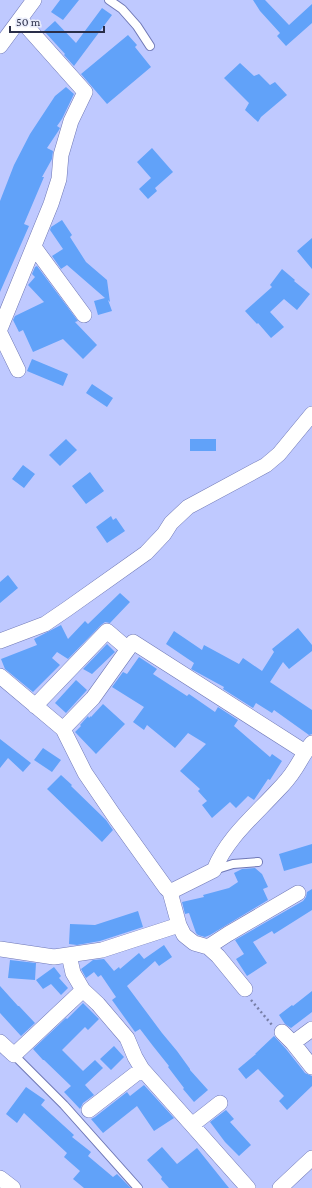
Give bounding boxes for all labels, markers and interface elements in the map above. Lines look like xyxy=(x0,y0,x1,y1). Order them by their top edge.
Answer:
scale bar xyxy=(10,8,104,34)
text: 50 m xyxy=(16,15,41,29)

